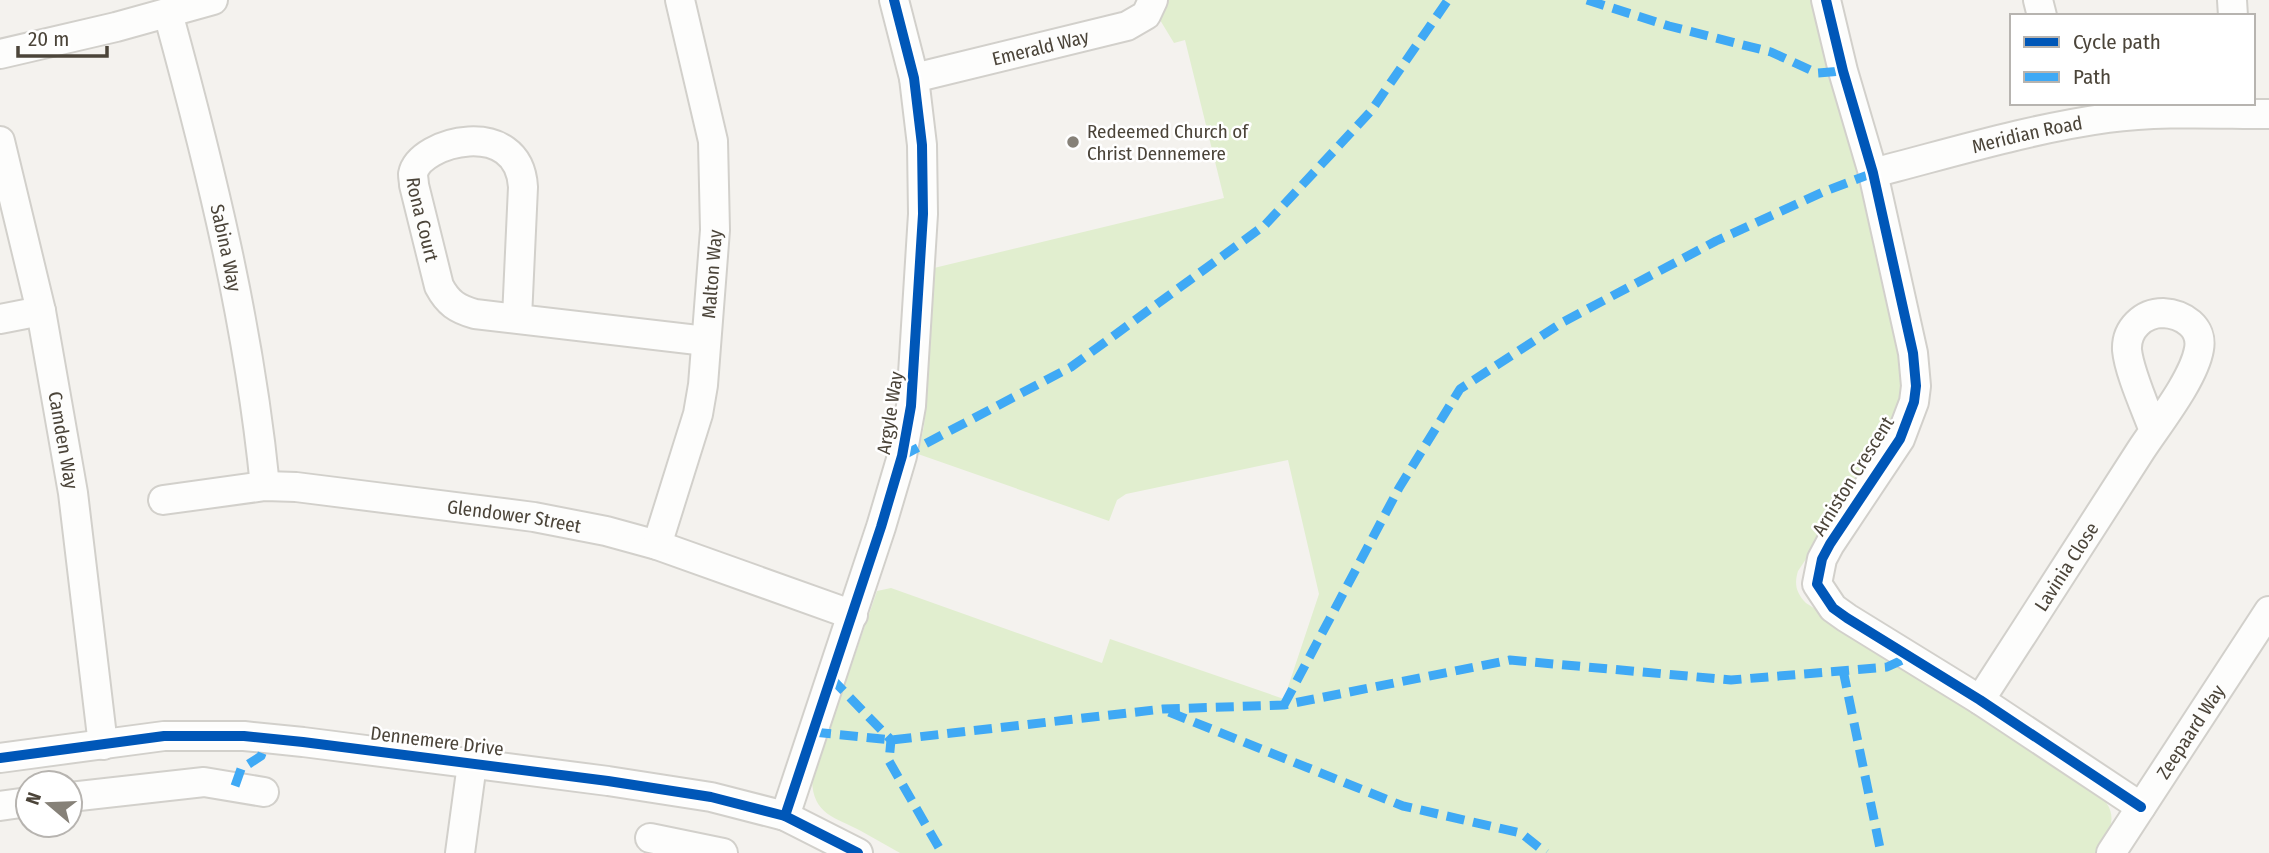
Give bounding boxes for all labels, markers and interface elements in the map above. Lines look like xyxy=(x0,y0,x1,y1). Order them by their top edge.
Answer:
scale bar xyxy=(18,14,107,58)
legend xyxy=(2010,14,2255,105)
street label: Emerald Way xyxy=(990,24,1091,70)
text: 20 m xyxy=(28,26,69,52)
text: Cycle path xyxy=(2073,29,2161,55)
text: Path xyxy=(2073,64,2111,90)
street label: Meridian Road xyxy=(1969,111,2084,158)
place label: Redeemed Church of Christ Dennemere xyxy=(1087,120,1249,165)
marker: Redeemed Church of Christ Dennemere xyxy=(1065,134,1081,150)
street label: Rona Court xyxy=(402,176,444,265)
street label: Sabina Way xyxy=(206,202,247,294)
street label: Malton Way xyxy=(697,228,727,319)
street label: Argyle Way xyxy=(872,369,908,456)
street label: Camden Way xyxy=(44,390,84,491)
street label: Arniston Crescent xyxy=(1807,411,1899,540)
street label: Glendower Street xyxy=(446,495,584,538)
street label: Lavinia Close xyxy=(2029,518,2103,615)
street label: Zeepaard Way xyxy=(2151,680,2230,783)
street label: Dennemere Drive xyxy=(369,721,505,761)
north arrow xyxy=(14,769,84,839)
text: N xyxy=(21,789,46,808)

